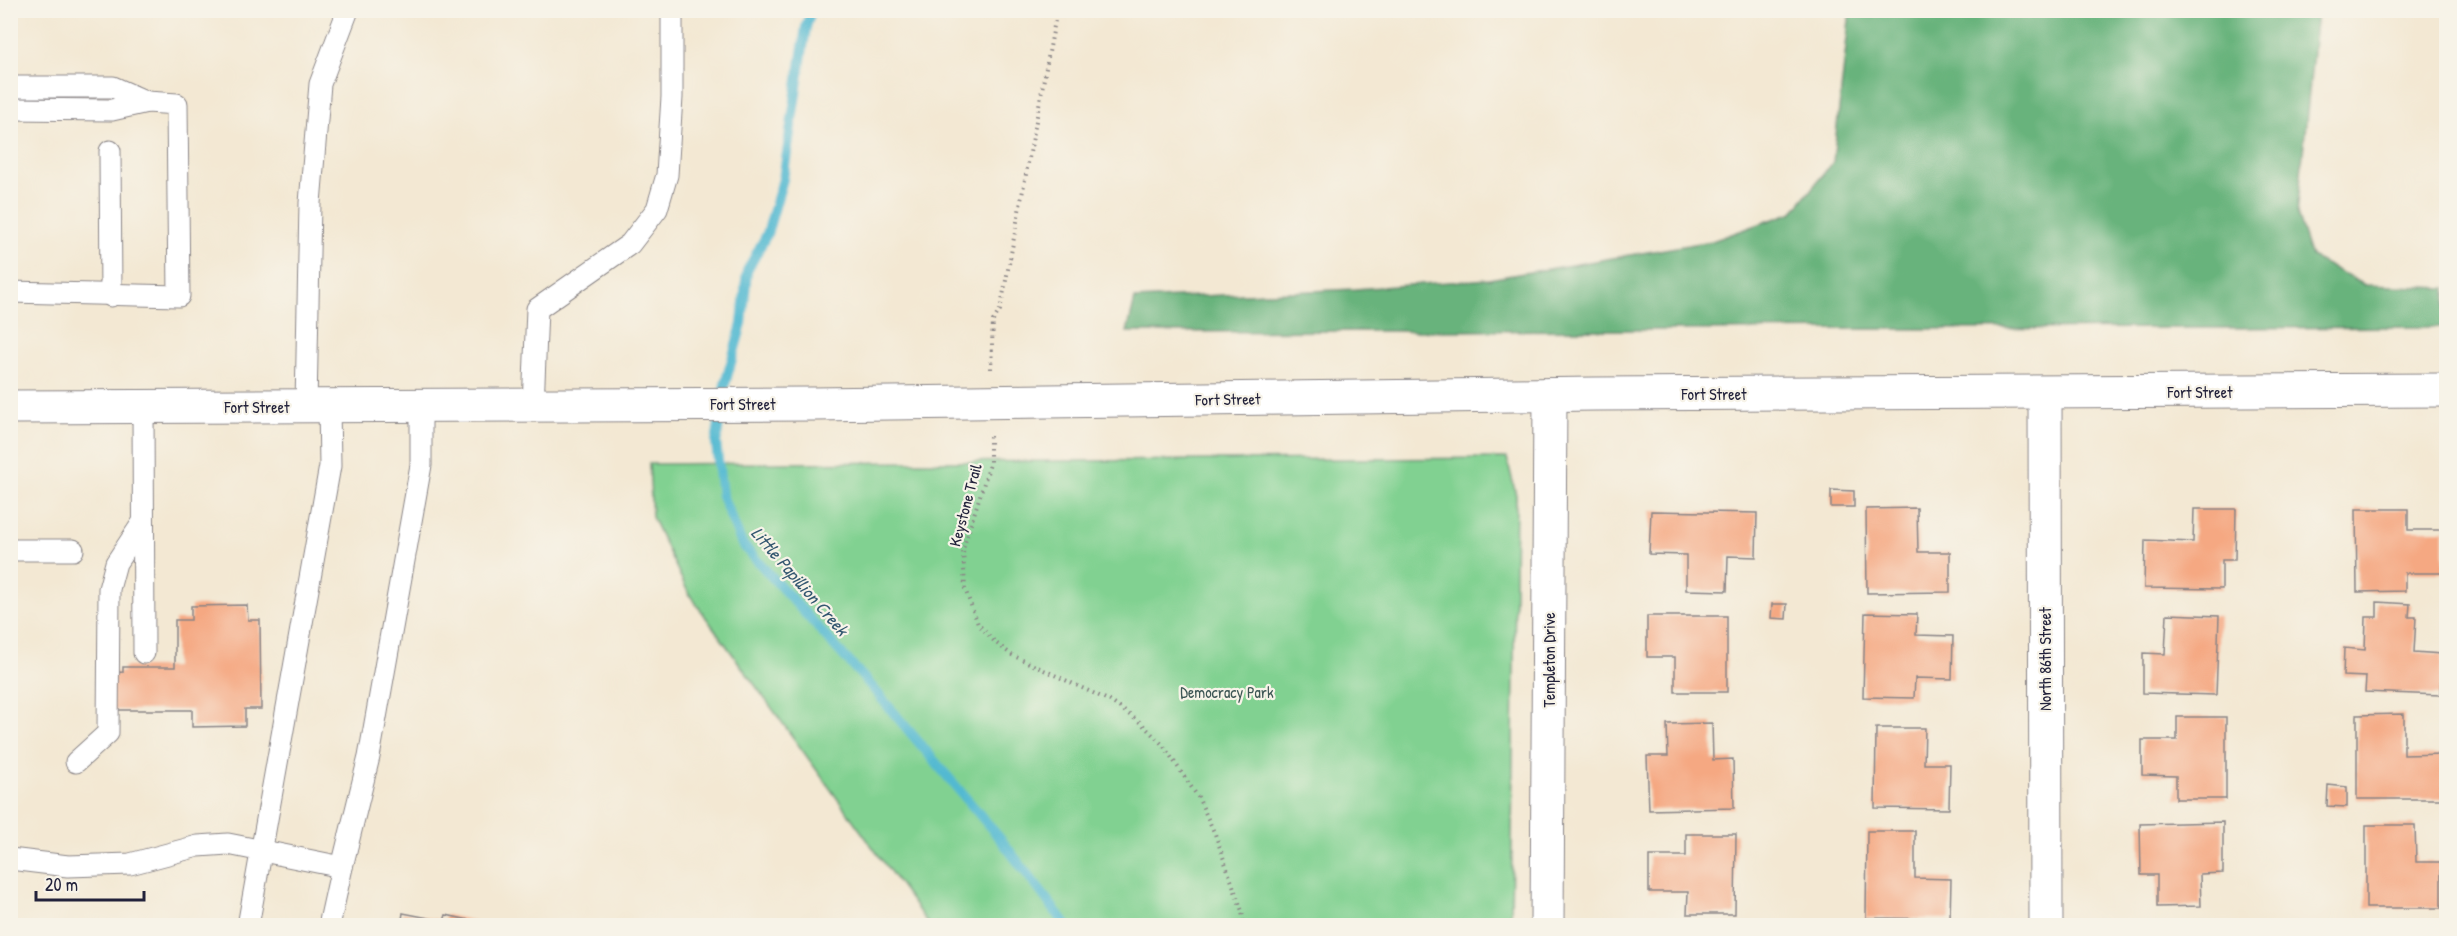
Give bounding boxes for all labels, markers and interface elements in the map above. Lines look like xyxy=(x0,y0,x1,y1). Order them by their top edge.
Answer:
street label: Fort Street xyxy=(2166,381,2233,403)
street label: Fort Street xyxy=(1680,383,1747,405)
street label: Fort Street xyxy=(1194,387,1261,411)
street label: Fort Street xyxy=(709,393,776,415)
street label: Fort Street xyxy=(223,396,290,418)
street label: Keystone Trail xyxy=(943,461,987,549)
water label: Little Papillion Creek xyxy=(746,521,855,642)
street label: North 86th Street xyxy=(2034,607,2056,711)
street label: Templeton Drive xyxy=(1538,612,1560,708)
park label: Democracy Park xyxy=(1180,681,1274,703)
scale bar xyxy=(36,864,144,902)
text: 20 m xyxy=(45,872,78,897)

